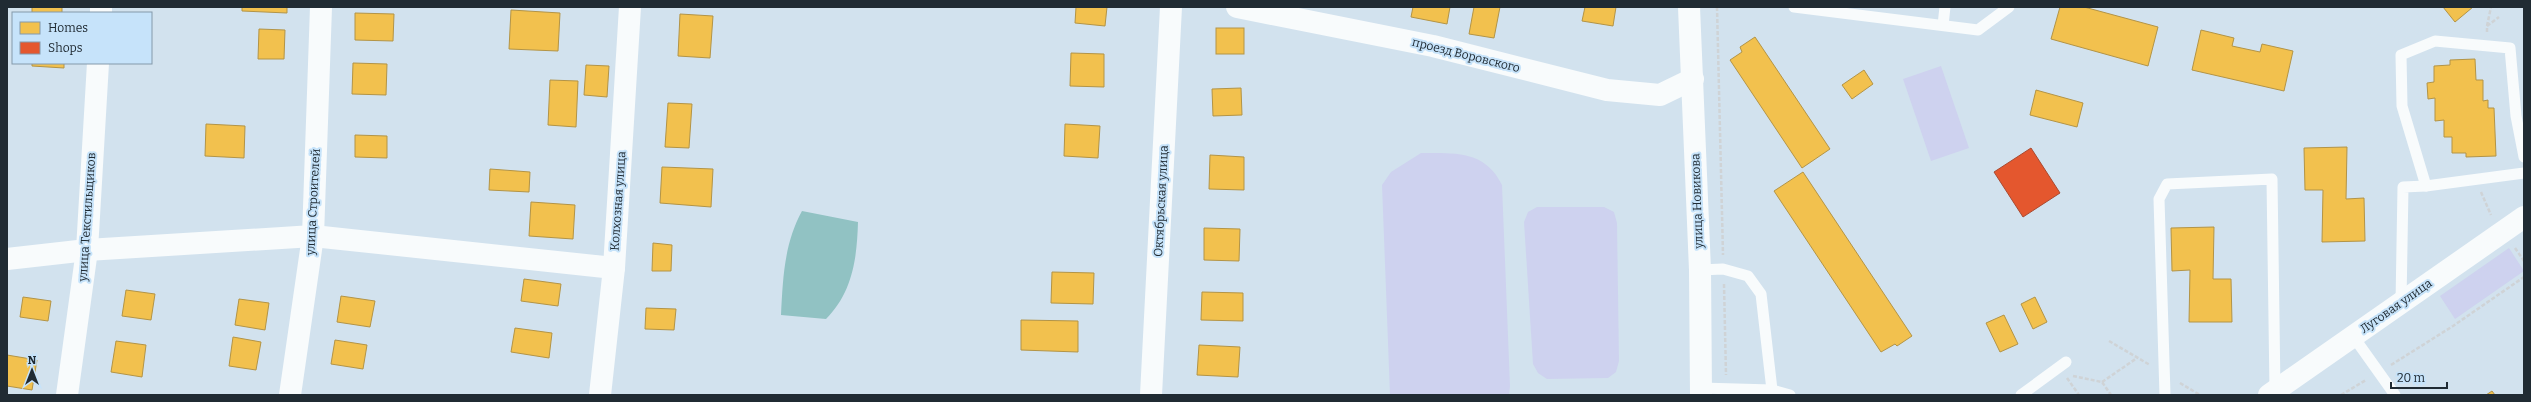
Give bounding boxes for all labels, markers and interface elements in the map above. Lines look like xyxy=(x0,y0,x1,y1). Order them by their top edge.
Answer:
legend xyxy=(12,12,152,64)
text: Homes xyxy=(48,21,88,35)
street label: проезд Воровского xyxy=(1411,35,1522,75)
text: Shops xyxy=(48,41,83,55)
street label: Октябрьская улица xyxy=(1151,144,1171,257)
street label: улица Строителей xyxy=(303,148,323,257)
street label: Колхозная улица xyxy=(608,150,628,251)
street label: улица Текстильщиков xyxy=(75,152,99,283)
street label: улица Новикова xyxy=(1688,153,1706,250)
street label: Луговая улица xyxy=(2357,276,2435,336)
north arrow xyxy=(12,350,52,390)
text: N xyxy=(28,354,37,367)
scale bar xyxy=(2391,364,2447,390)
text: 20 m xyxy=(2397,371,2426,385)

